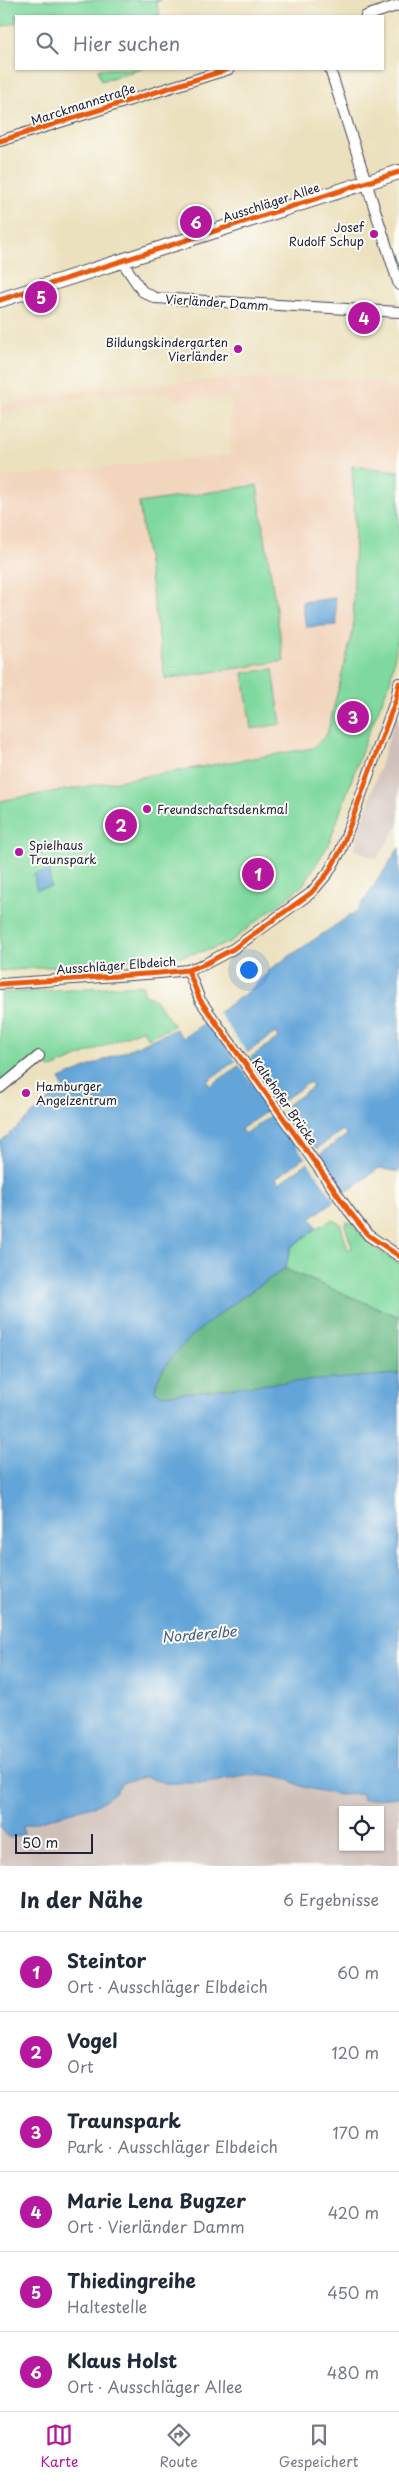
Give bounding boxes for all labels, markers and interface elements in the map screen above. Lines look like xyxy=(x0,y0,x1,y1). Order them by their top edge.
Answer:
search box xyxy=(15,15,384,70)
icon: search xyxy=(33,29,61,57)
text: Hier suchen xyxy=(73,29,180,57)
street label: Marckmannstraße xyxy=(28,79,138,129)
street label: Ausschläger Allee xyxy=(220,178,322,226)
pin: 6 xyxy=(180,203,212,241)
place label: Josef Rudolf Schup xyxy=(289,218,365,250)
marker: Josef Rudolf Schup xyxy=(368,228,380,240)
pin: 5 xyxy=(25,278,57,316)
street label: Vierländer Damm xyxy=(165,289,269,315)
pin: 4 xyxy=(348,299,380,337)
place label: Bildungskindergarten Vierländer xyxy=(106,333,229,365)
marker: Bildungskindergarten Vierländer xyxy=(232,343,244,355)
pin: 3 xyxy=(337,698,369,736)
place label: Freundschaftsdenkmal xyxy=(157,800,288,818)
marker: Freundschaftsdenkmal xyxy=(141,803,153,815)
pin: 2 xyxy=(105,806,137,844)
place label: Spielhaus Traunspark xyxy=(29,836,97,868)
marker: Spielhaus Traunspark xyxy=(13,846,25,858)
pin: 1 xyxy=(242,855,274,893)
street label: Ausschläger Elbdeich xyxy=(55,952,177,978)
your location xyxy=(236,957,262,983)
street label: Kaltehofer Brücke xyxy=(248,1054,322,1148)
place label: Hamburger Angelzentrum xyxy=(36,1077,117,1109)
marker: Hamburger Angelzentrum xyxy=(20,1087,32,1099)
water label: Norderelbe xyxy=(161,1620,239,1648)
map controls xyxy=(339,1806,384,1851)
button: locate xyxy=(339,1806,384,1851)
scale bar xyxy=(15,1831,92,1854)
text: 50 m xyxy=(22,1832,58,1853)
text: In der Nähe xyxy=(20,1883,142,1915)
text: 6 Ergebnisse xyxy=(283,1887,379,1911)
text: Steintor xyxy=(67,1946,146,1974)
text: 1 xyxy=(32,1960,40,1984)
text: 60 m xyxy=(337,1960,379,1984)
text: Ort · Ausschläger Elbdeich xyxy=(67,1974,268,1998)
text: Vogel xyxy=(67,2026,117,2054)
text: 2 xyxy=(30,2040,42,2064)
text: 120 m xyxy=(332,2040,379,2064)
text: Ort xyxy=(67,2054,94,2078)
text: Traunspark xyxy=(67,2106,181,2134)
text: 3 xyxy=(31,2120,41,2144)
text: 170 m xyxy=(333,2120,379,2144)
text: Park · Ausschläger Elbdeich xyxy=(67,2134,278,2158)
text: Marie Lena Bugzer xyxy=(67,2186,246,2214)
text: 4 xyxy=(31,2200,41,2224)
text: 420 m xyxy=(328,2200,379,2224)
text: Ort · Vierländer Damm xyxy=(67,2214,245,2238)
text: Thiedingreihe xyxy=(67,2266,196,2294)
text: 5 xyxy=(31,2280,41,2304)
text: 450 m xyxy=(327,2280,379,2304)
text: Haltestelle xyxy=(67,2294,147,2318)
text: Klaus Holst xyxy=(67,2346,177,2374)
text: 6 xyxy=(30,2360,42,2384)
text: 480 m xyxy=(327,2360,379,2384)
text: Ort · Ausschläger Allee xyxy=(67,2374,243,2398)
tab: Karte xyxy=(41,2421,78,2472)
tab: Route xyxy=(159,2421,198,2472)
tab: Gespeichert xyxy=(279,2421,358,2472)

